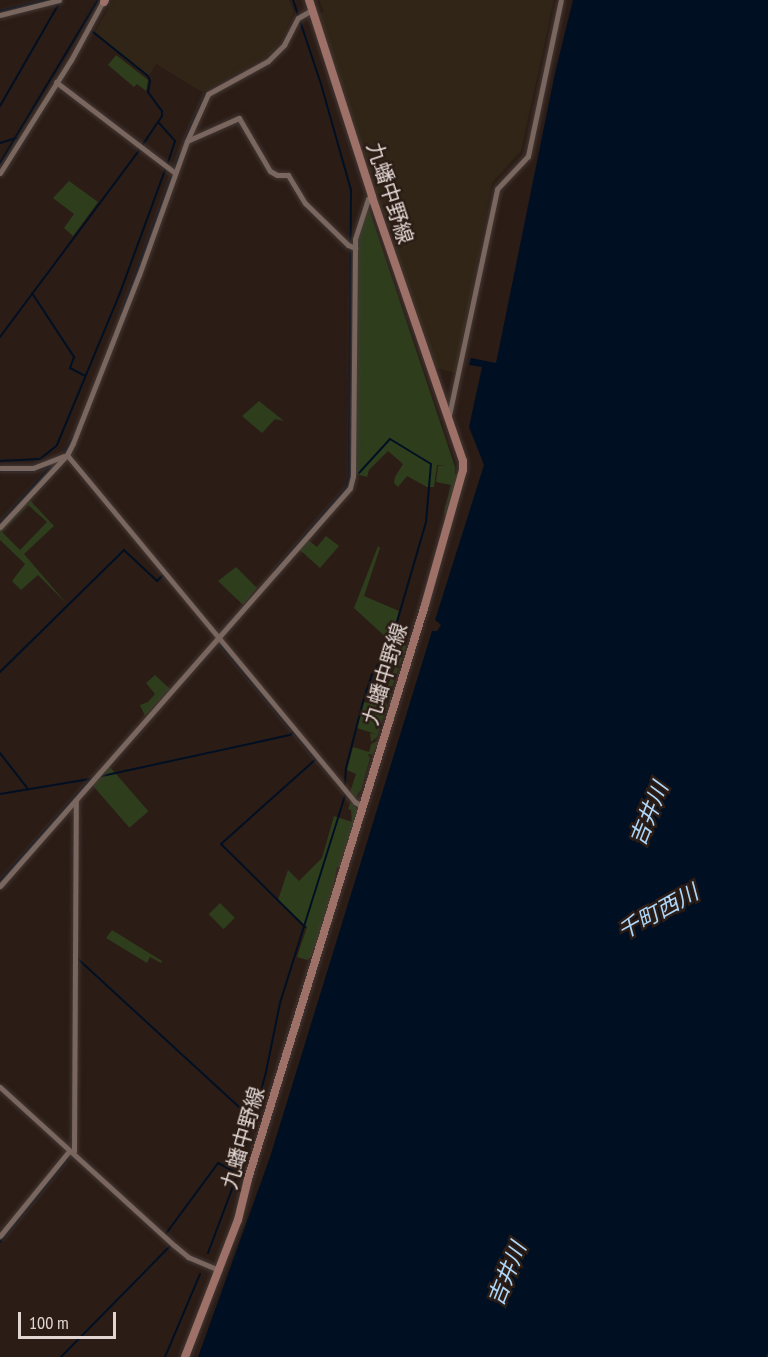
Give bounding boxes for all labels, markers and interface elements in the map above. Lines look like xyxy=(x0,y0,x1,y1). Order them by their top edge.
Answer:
street label: 九蟠中野線 xyxy=(362,139,418,247)
street label: 九蟠中野線 xyxy=(358,620,412,728)
water label: 吉井川 xyxy=(624,778,674,850)
water label: 千町西川 xyxy=(613,879,703,945)
street label: 九蟠中野線 xyxy=(216,1084,270,1192)
water label: 吉井川 xyxy=(482,1238,532,1310)
scale bar xyxy=(21,1300,118,1338)
text: 100 m xyxy=(29,1311,69,1334)

